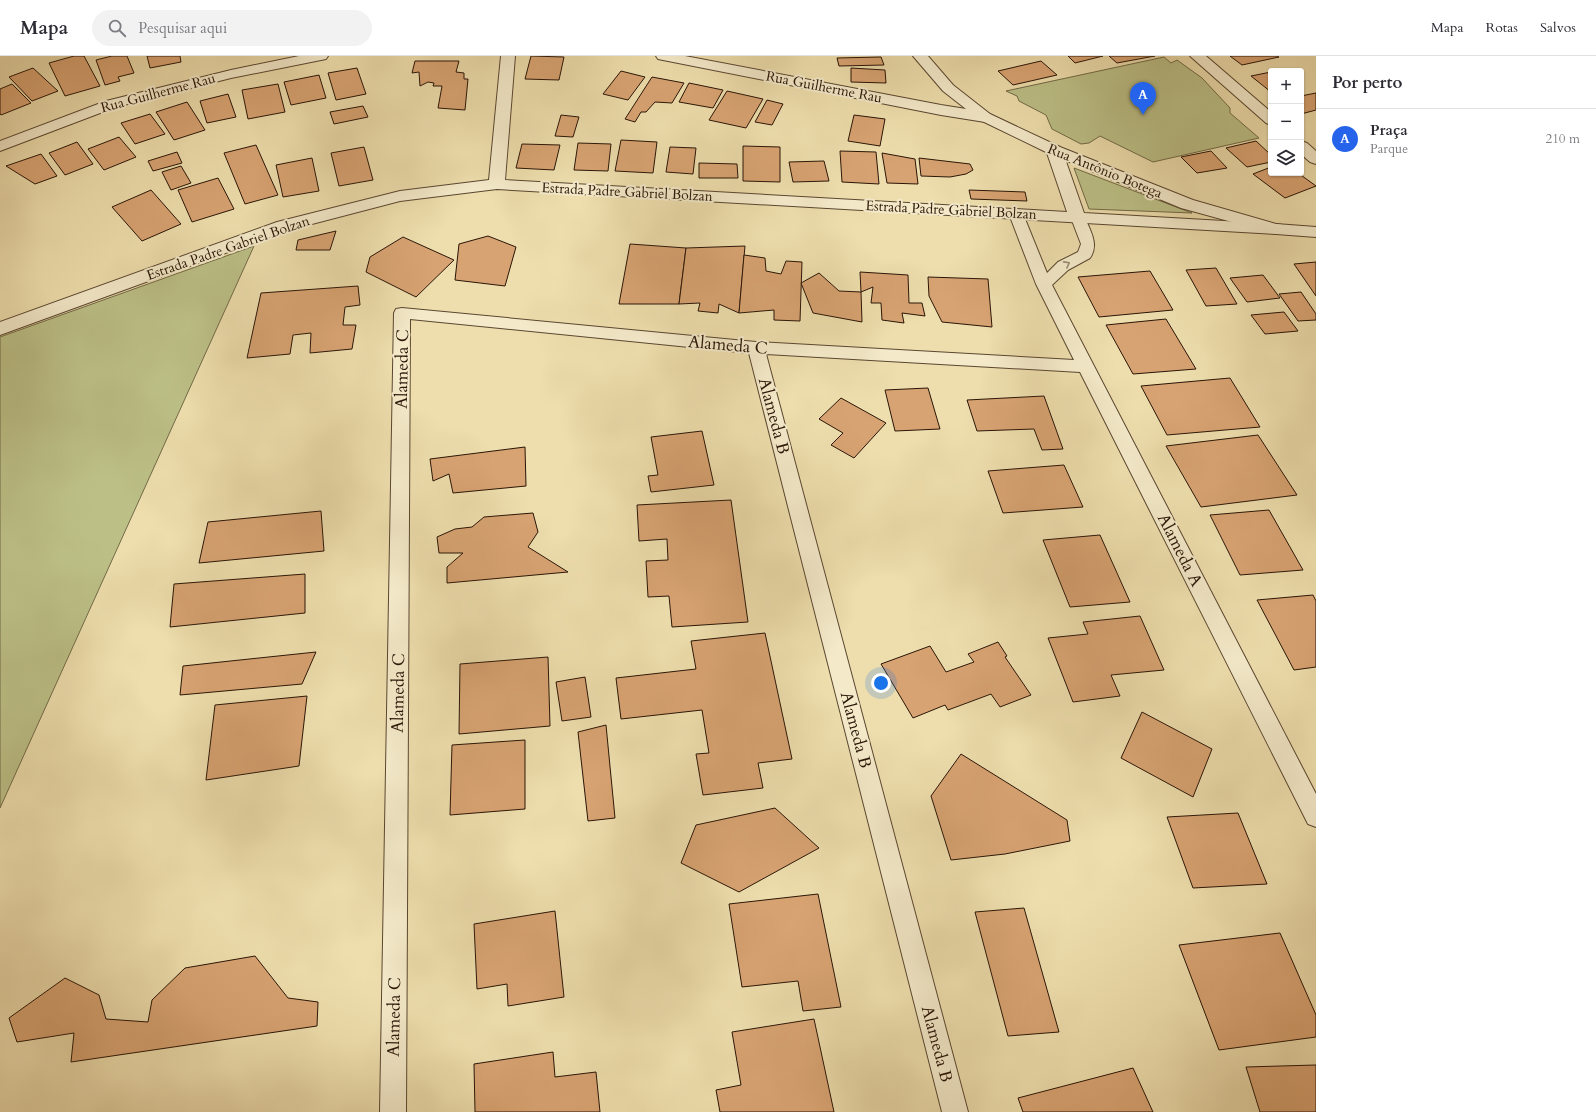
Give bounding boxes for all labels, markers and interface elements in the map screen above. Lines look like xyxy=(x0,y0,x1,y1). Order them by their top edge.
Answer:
search box xyxy=(92,10,372,46)
text: Mapa xyxy=(20,15,68,41)
icon: search xyxy=(106,17,128,39)
text: Pesquisar aqui xyxy=(138,18,227,38)
text: Mapa xyxy=(1431,18,1464,37)
text: Rotas xyxy=(1486,18,1518,37)
text: Salvos xyxy=(1540,18,1576,37)
street label: Rua Guilherme Rau xyxy=(764,66,884,108)
street label: Rua Guilherme Rau xyxy=(99,68,218,117)
map controls xyxy=(1268,68,1304,176)
button: + xyxy=(1268,68,1304,104)
text: Por perto xyxy=(1332,71,1402,94)
pin: A xyxy=(1130,82,1156,115)
button: − xyxy=(1268,104,1304,140)
text: Praça xyxy=(1370,120,1408,140)
text: A xyxy=(1340,130,1350,148)
text: 210 m xyxy=(1546,130,1580,148)
street label: Rua Antônio Botega xyxy=(1045,139,1165,203)
button: layers xyxy=(1268,140,1304,176)
text: Parque xyxy=(1370,140,1408,158)
street label: Estrada Padre Gabriel Bolzan xyxy=(541,178,713,206)
street label: Estrada Padre Gabriel Bolzan xyxy=(865,196,1037,224)
street label: Estrada Padre Gabriel Bolzan xyxy=(144,211,312,285)
one-way arrow xyxy=(1063,261,1071,268)
street label: Alameda C xyxy=(390,329,414,409)
street label: Alameda C xyxy=(687,330,769,360)
street label: Alameda B xyxy=(753,375,795,457)
street label: Alameda A xyxy=(1152,510,1209,591)
street label: Alameda C xyxy=(386,653,410,733)
your location xyxy=(871,673,891,693)
street label: Alameda B xyxy=(835,689,877,771)
street label: Alameda C xyxy=(382,977,406,1057)
street label: Alameda B xyxy=(916,1003,958,1085)

